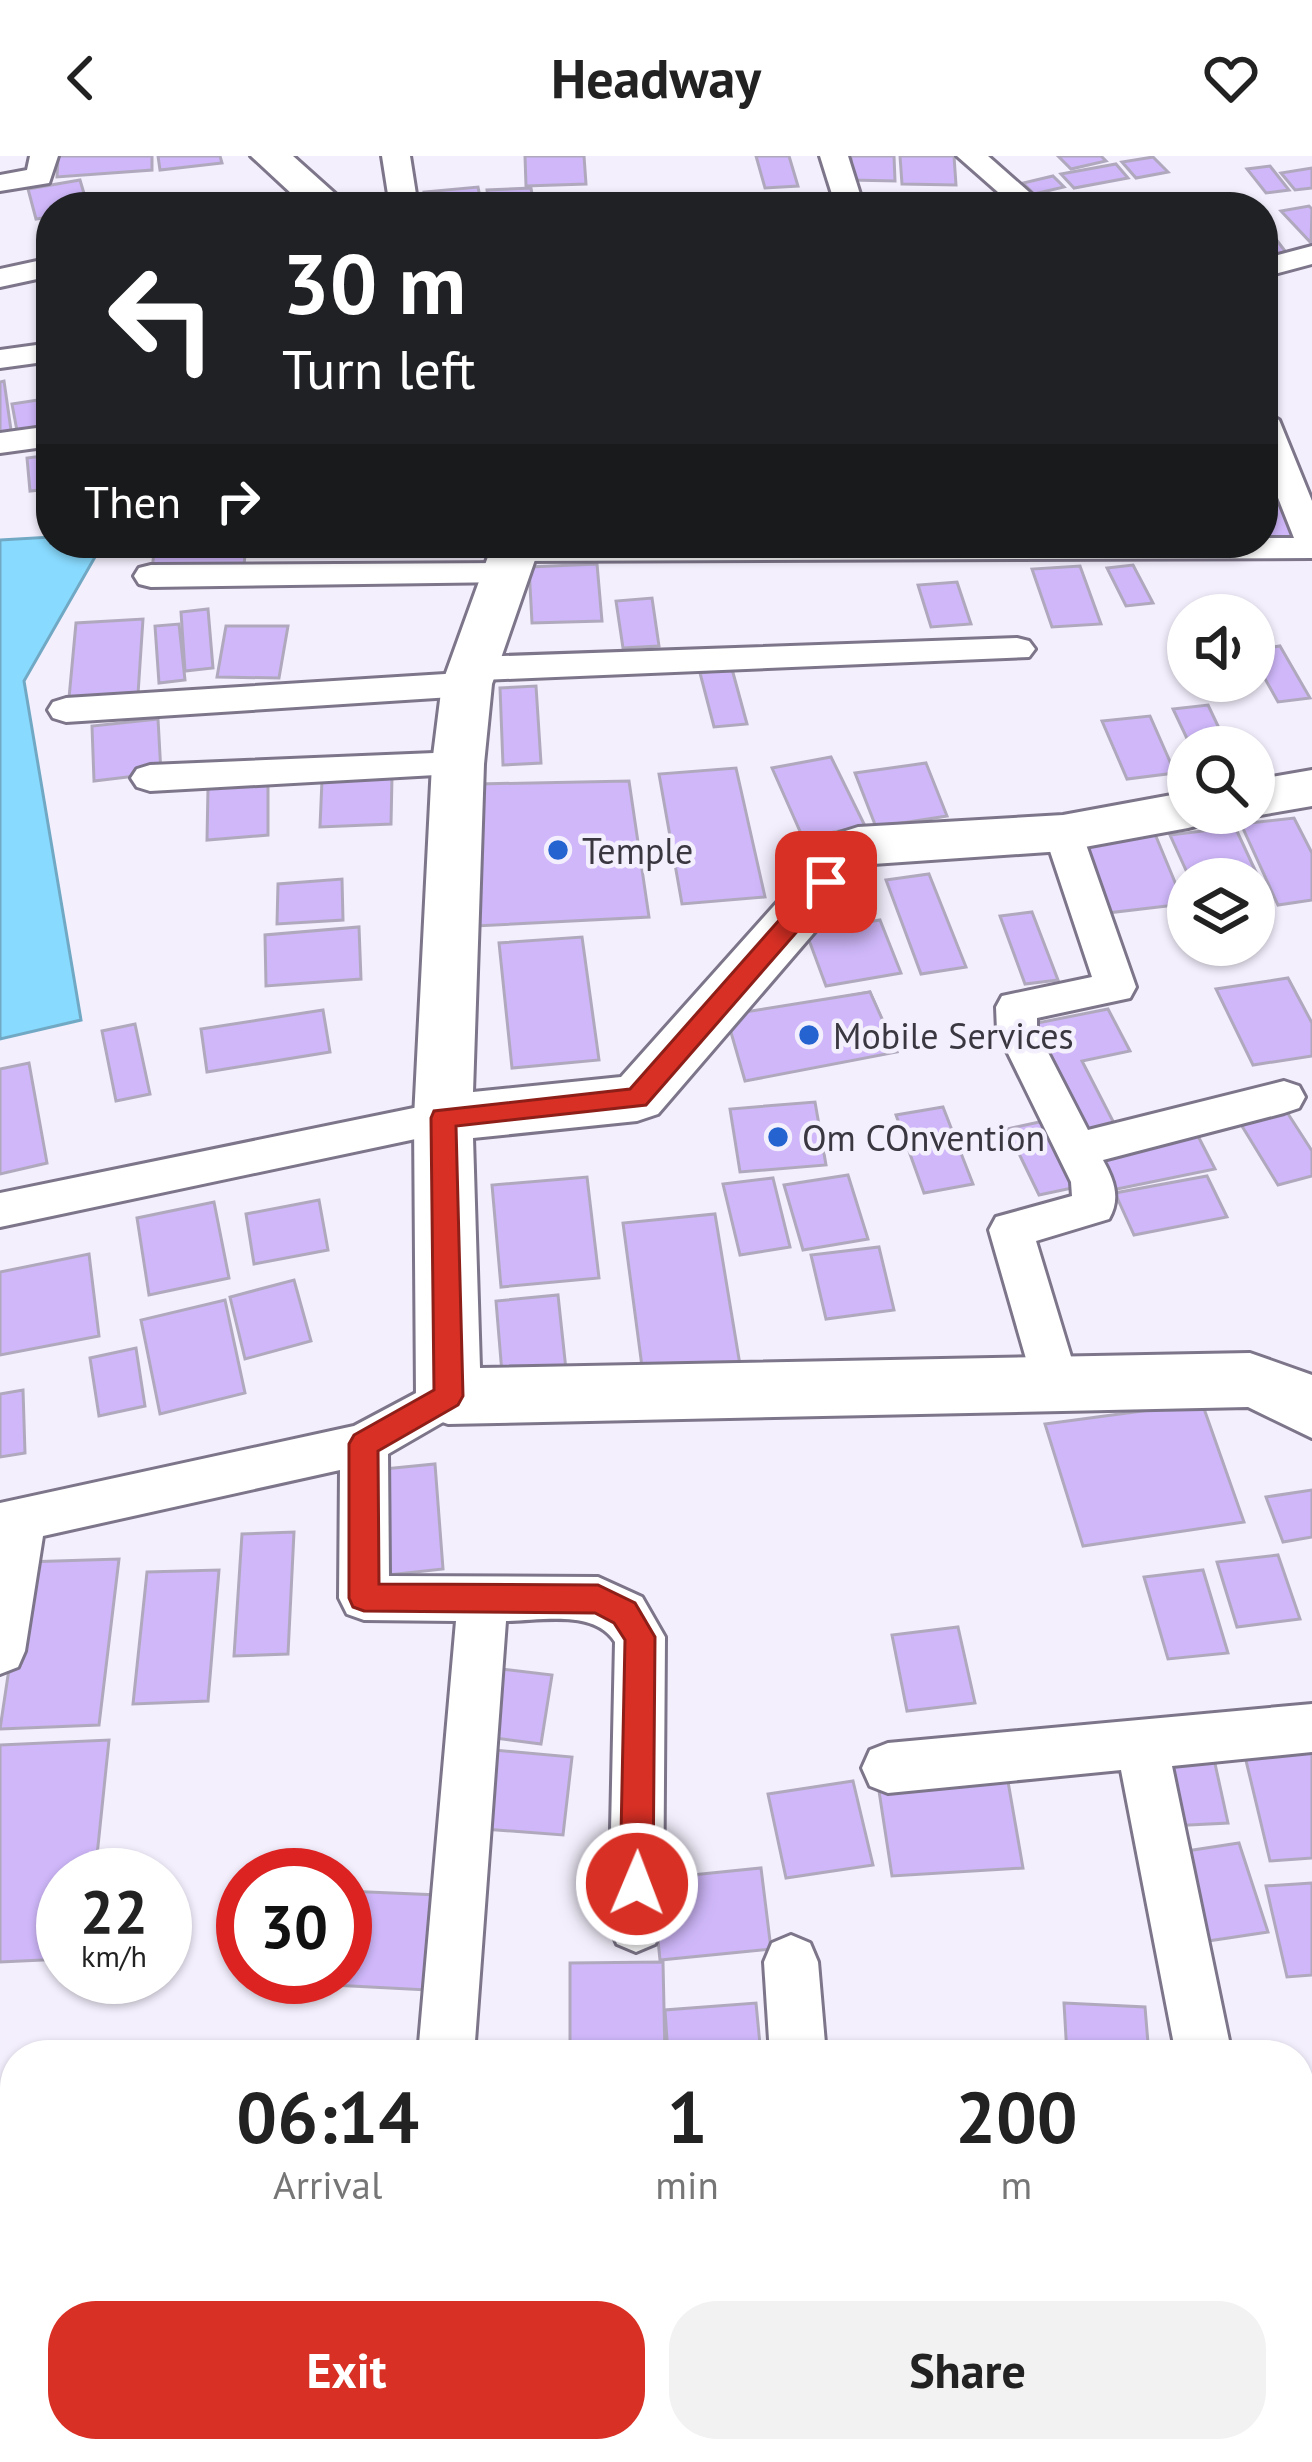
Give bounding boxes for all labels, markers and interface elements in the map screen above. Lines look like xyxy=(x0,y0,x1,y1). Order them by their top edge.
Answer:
text: Headway xyxy=(551,43,761,113)
icon: back xyxy=(48,45,114,111)
icon: heart xyxy=(1198,45,1264,111)
text: 30 m xyxy=(282,228,466,337)
icon: left xyxy=(84,240,240,396)
text: Turn left xyxy=(282,334,476,404)
icon: right xyxy=(205,468,271,534)
text: Then xyxy=(84,472,181,530)
map controls xyxy=(1167,594,1275,966)
button: sound xyxy=(1167,594,1275,702)
button: search xyxy=(1167,726,1275,834)
place label: Temple xyxy=(582,827,693,874)
pin xyxy=(775,831,877,933)
marker: Temple xyxy=(545,837,571,863)
icon: arrive xyxy=(793,849,859,915)
button: layers xyxy=(1167,858,1275,966)
place label: Mobile Services xyxy=(833,1012,1074,1059)
marker: Mobile Services xyxy=(796,1022,822,1048)
place label: Om COnvention xyxy=(802,1114,1045,1161)
marker: Om COnvention xyxy=(765,1124,791,1150)
position arrow xyxy=(574,1821,700,1947)
speed limit sign: 30 xyxy=(216,1848,372,2004)
text: 22 xyxy=(80,1872,148,1950)
text: km/h xyxy=(81,1936,147,1975)
text: 06:14 xyxy=(236,2070,419,2163)
text: 1 xyxy=(667,2070,708,2163)
text: 200 xyxy=(955,2070,1078,2163)
text: Arrival xyxy=(273,2159,382,2210)
text: min xyxy=(655,2159,719,2210)
text: m xyxy=(1001,2159,1032,2210)
button: Exit xyxy=(48,2301,645,2439)
button: Share xyxy=(669,2301,1266,2439)

